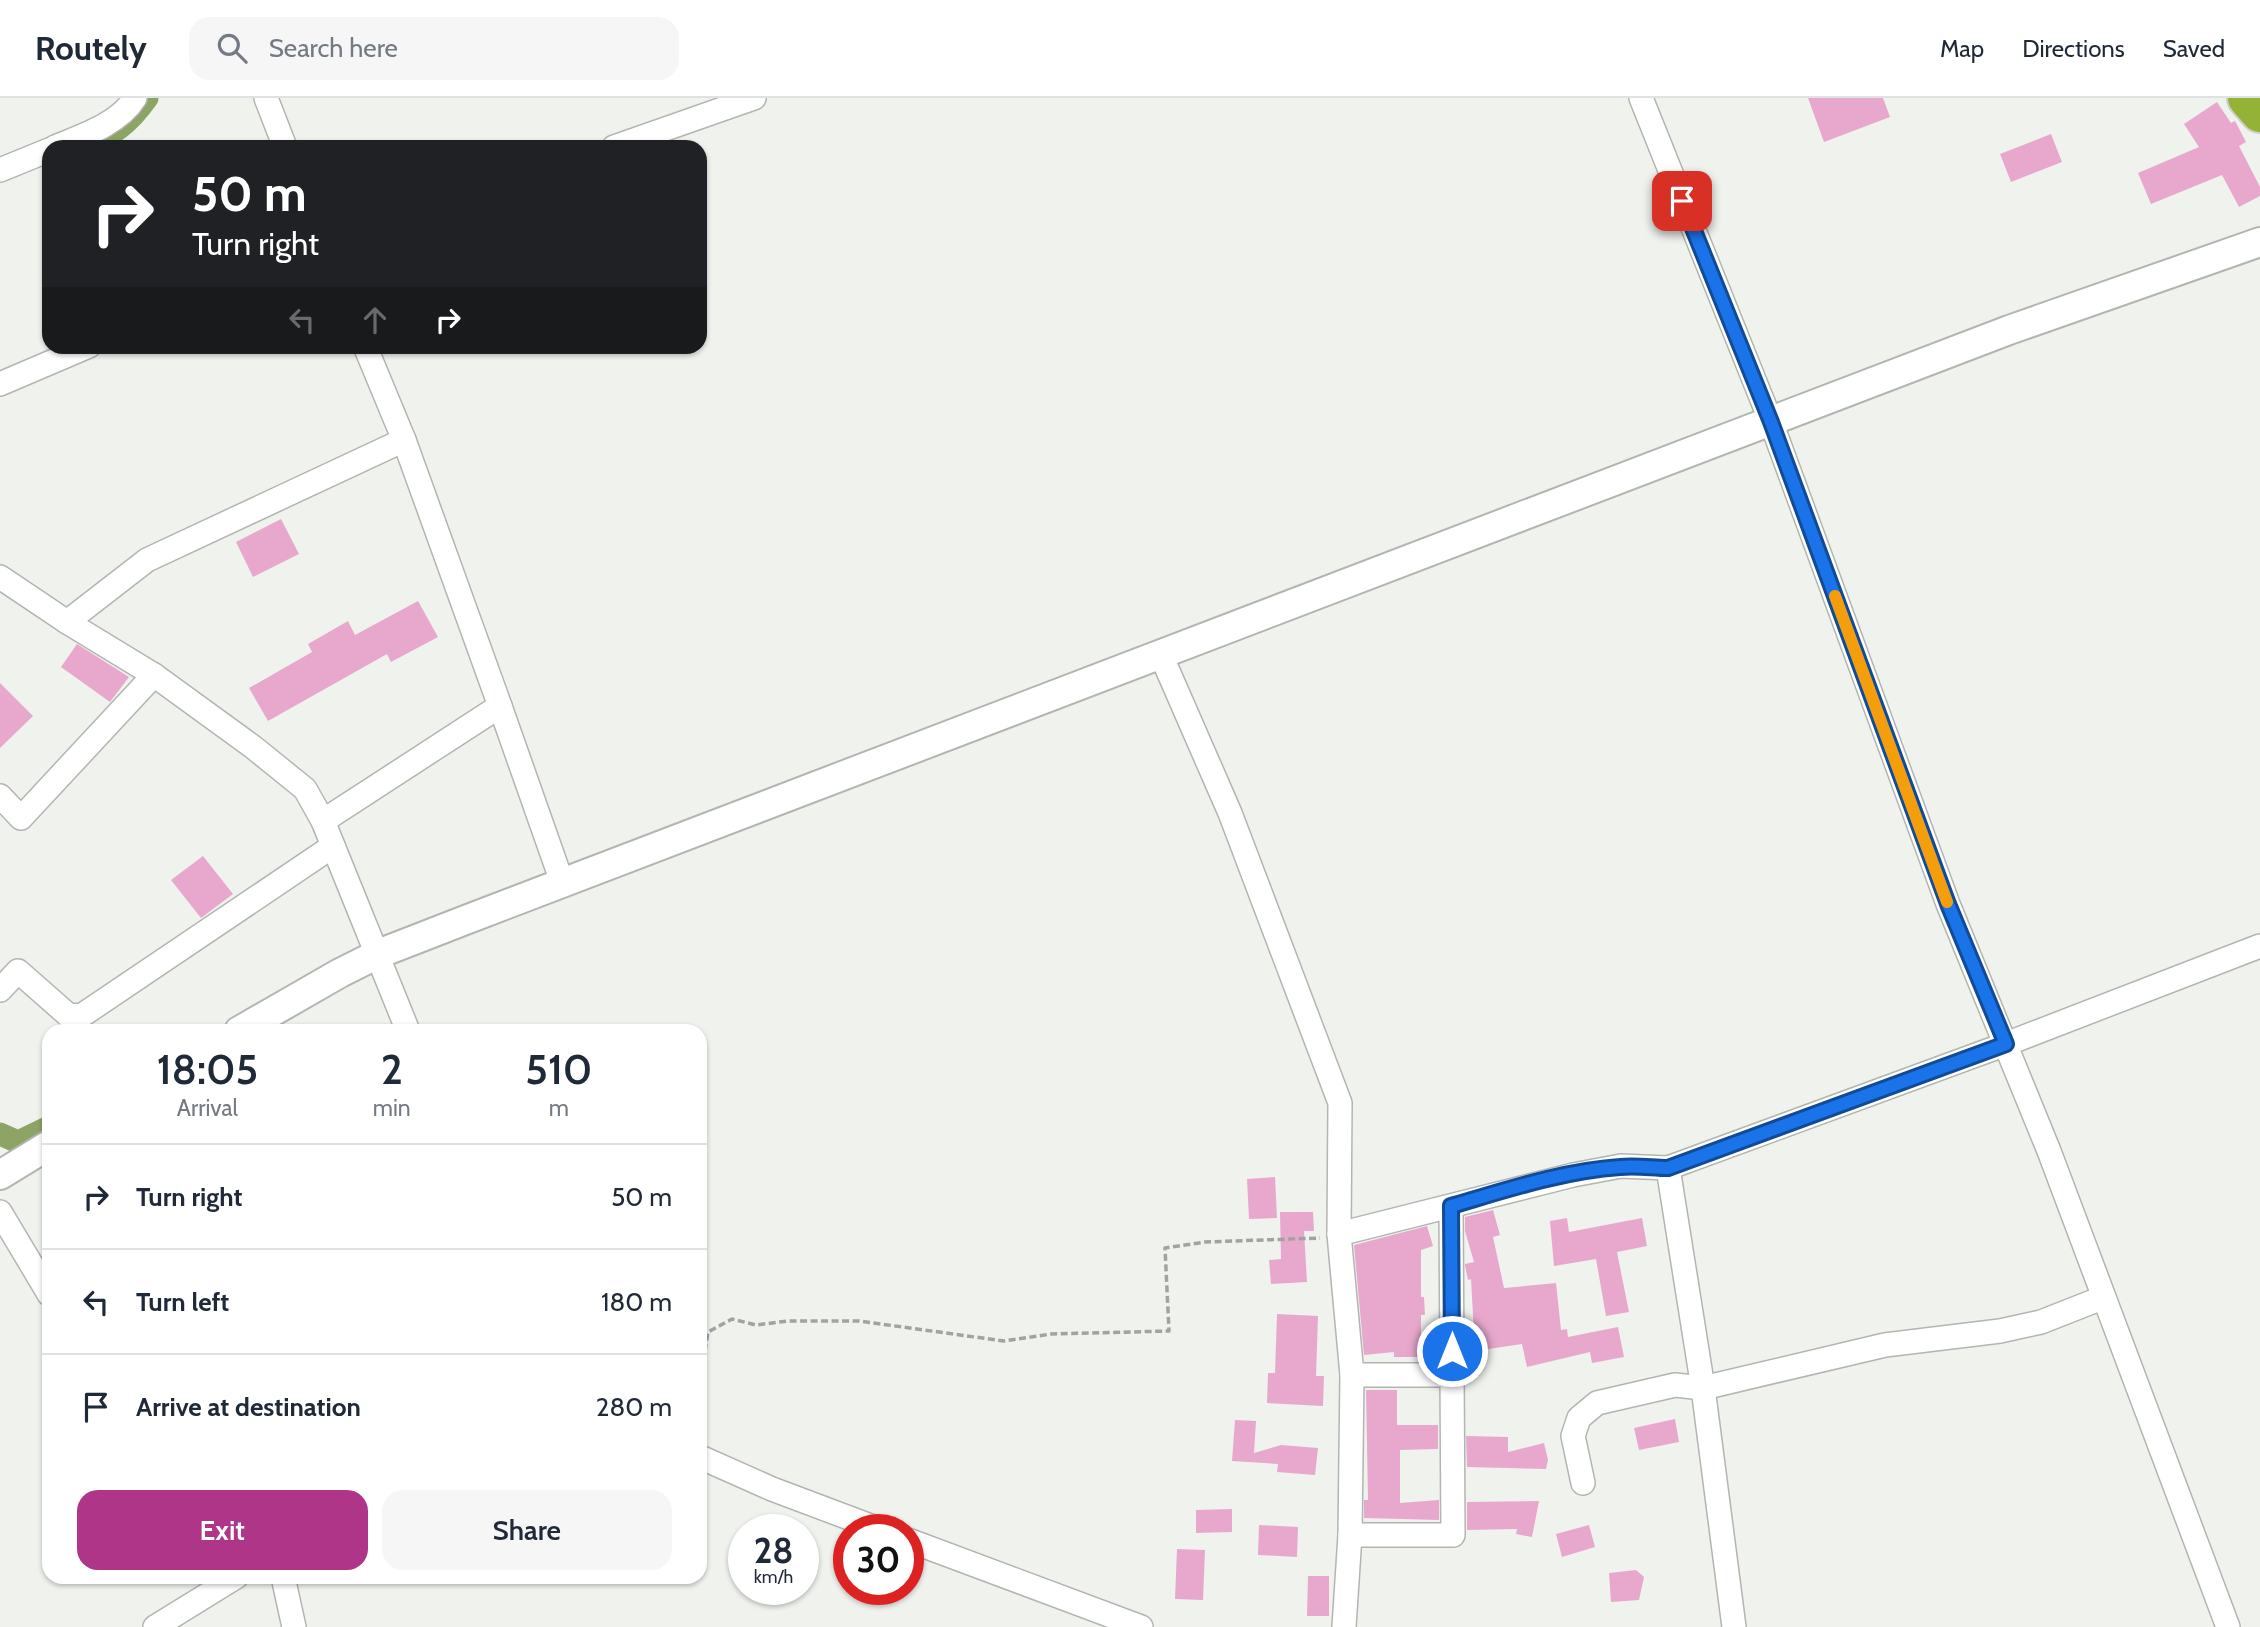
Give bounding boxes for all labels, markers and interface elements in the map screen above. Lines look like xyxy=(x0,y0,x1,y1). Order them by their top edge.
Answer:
search box xyxy=(189,17,679,80)
text: Routely xyxy=(35,28,147,68)
icon: search xyxy=(213,29,251,67)
text: Search here xyxy=(269,32,398,64)
text: Map xyxy=(1940,34,1984,63)
text: Directions xyxy=(2022,34,2125,63)
text: Saved xyxy=(2163,34,2225,63)
text: 50 m xyxy=(192,164,307,223)
icon: right xyxy=(77,168,168,259)
pin xyxy=(1652,171,1712,231)
icon: arrive xyxy=(1663,182,1701,220)
text: Turn right xyxy=(192,224,319,263)
icon: left xyxy=(283,301,321,339)
icon: ahead xyxy=(356,301,394,339)
icon: right xyxy=(429,301,467,339)
text: 18:05 xyxy=(157,1043,258,1095)
text: 2 xyxy=(381,1043,403,1095)
text: 510 xyxy=(525,1043,592,1095)
text: Arrival xyxy=(177,1094,238,1122)
text: min xyxy=(373,1094,411,1122)
text: m xyxy=(549,1094,569,1122)
icon: right xyxy=(77,1178,115,1216)
text: Turn right xyxy=(136,1181,242,1213)
text: 50 m xyxy=(611,1181,672,1213)
icon: left xyxy=(77,1283,115,1321)
text: Turn left xyxy=(136,1286,229,1318)
text: 180 m xyxy=(601,1286,672,1318)
position arrow xyxy=(1415,1314,1489,1388)
icon: arrive xyxy=(77,1388,115,1426)
text: Arrive at destination xyxy=(136,1391,361,1423)
text: 280 m xyxy=(596,1391,672,1423)
button: Exit xyxy=(77,1490,368,1570)
button: Share xyxy=(382,1490,672,1570)
speed limit sign: 30 xyxy=(833,1514,924,1605)
text: 28 xyxy=(754,1529,793,1572)
text: km/h xyxy=(754,1566,793,1588)

